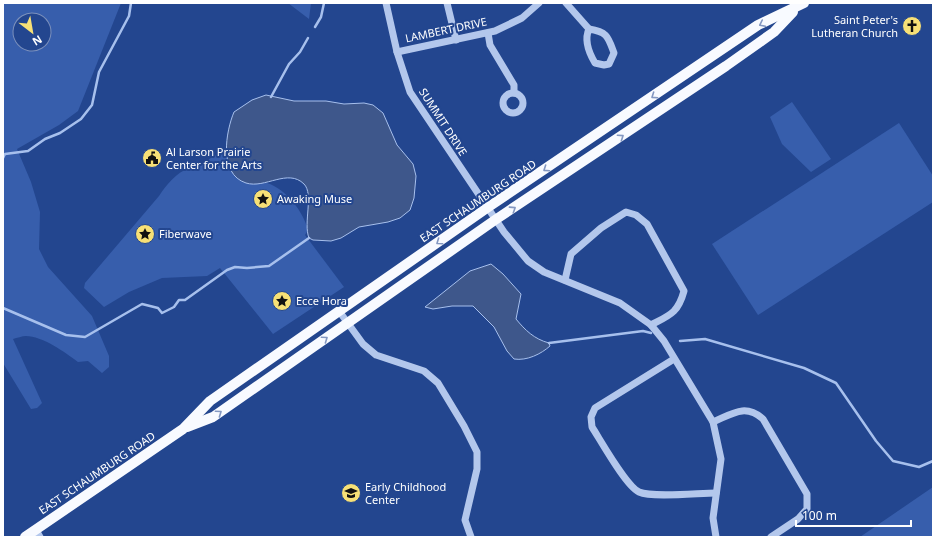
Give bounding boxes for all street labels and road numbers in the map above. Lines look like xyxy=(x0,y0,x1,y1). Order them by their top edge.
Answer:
street label: LAMBERT DRIVE xyxy=(404,14,488,45)
street label: SUMMIT DRIVE xyxy=(416,85,471,159)
street label: EAST SCHAUMBURG ROAD xyxy=(417,156,539,245)
street label: EAST SCHAUMBURG ROAD xyxy=(36,428,158,517)

